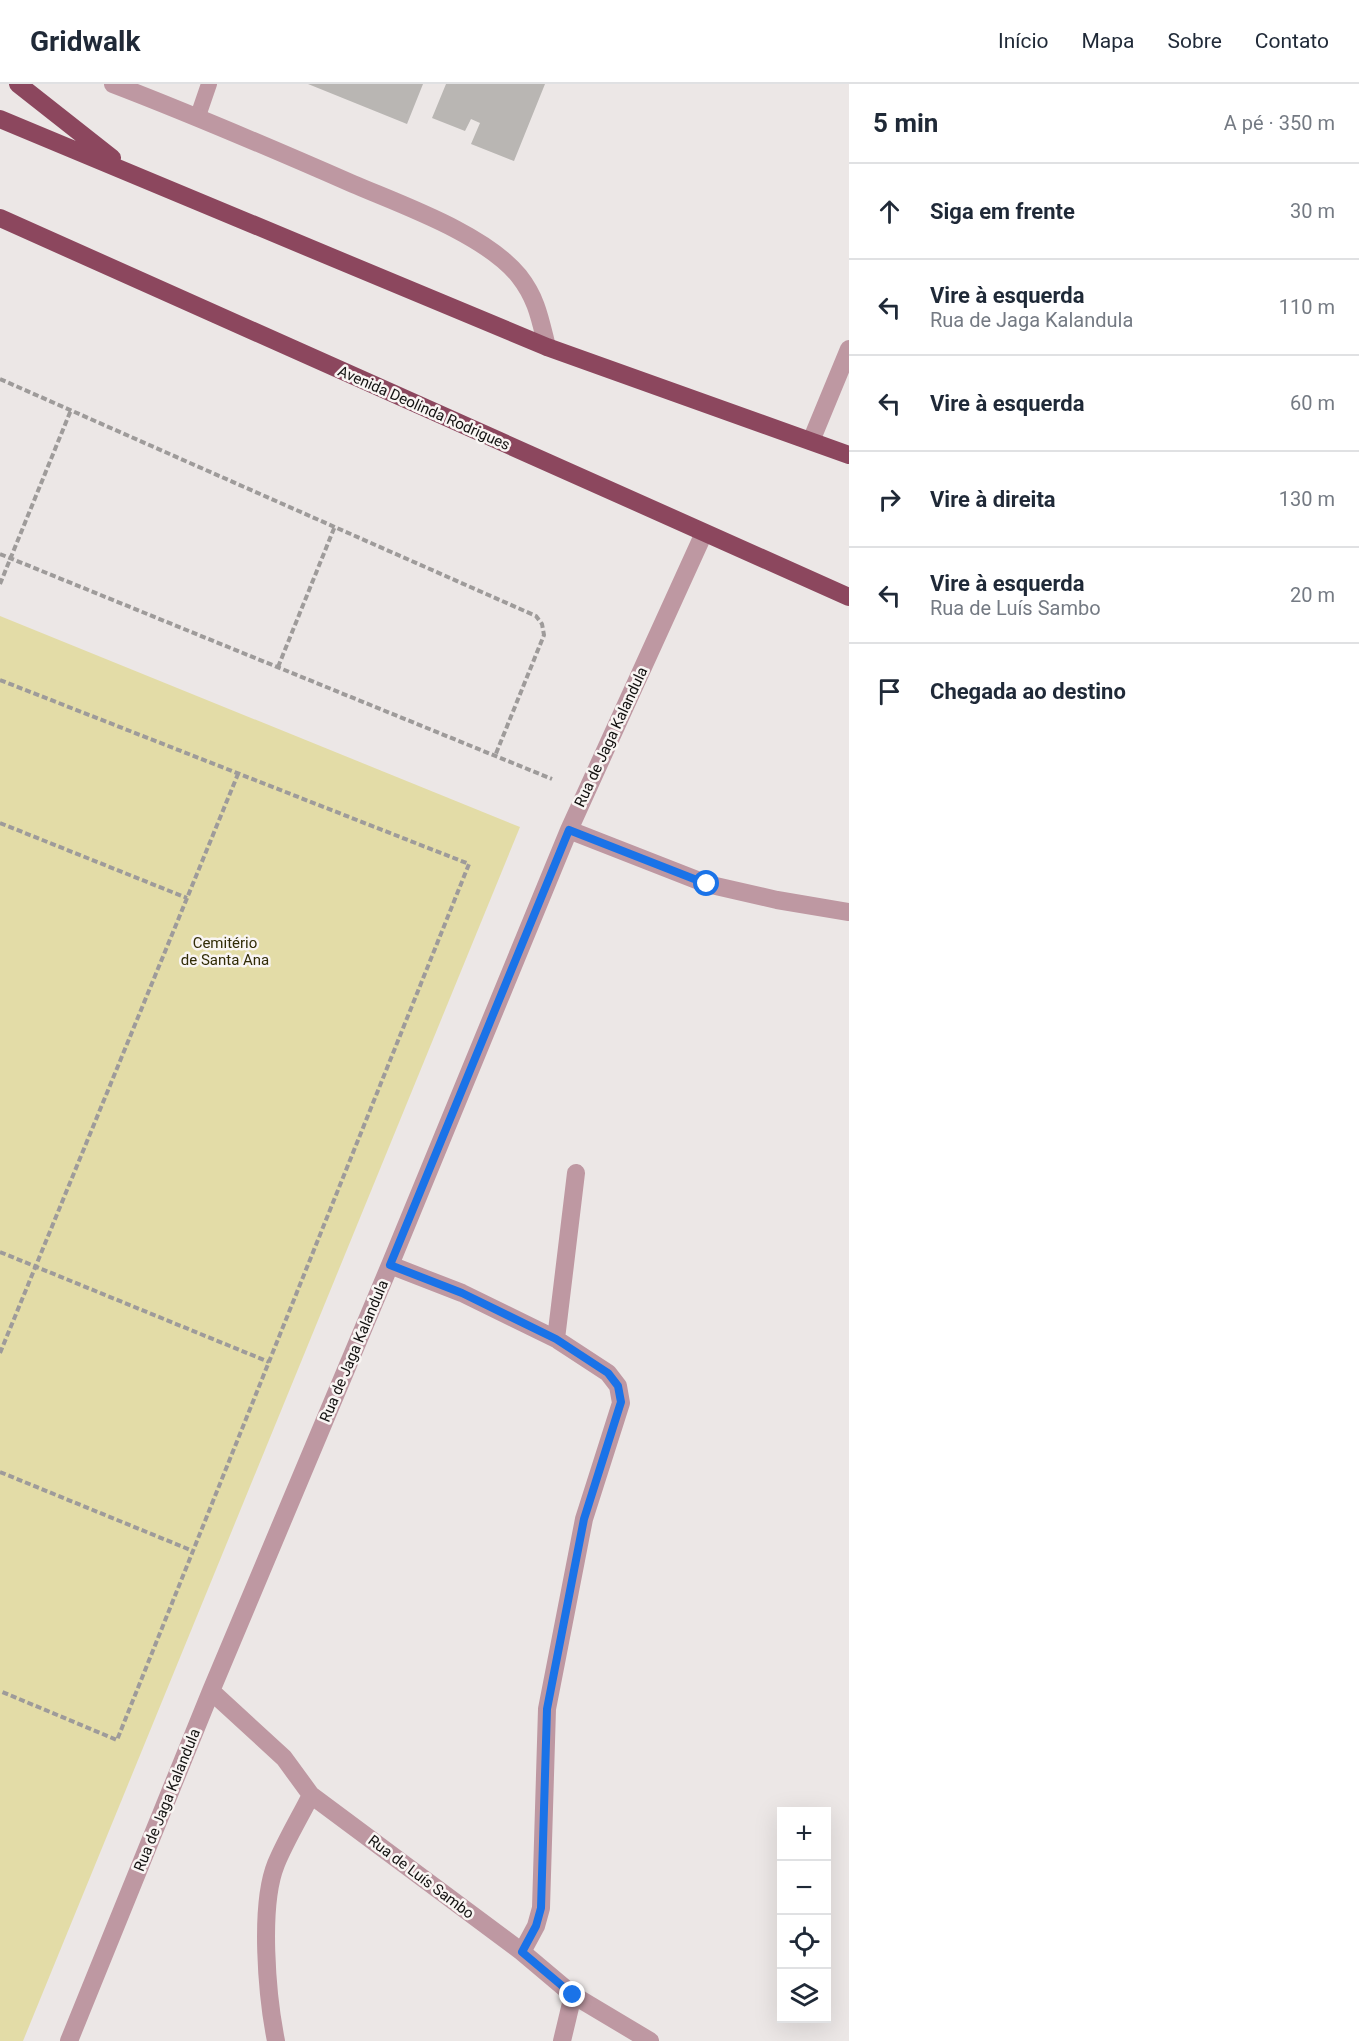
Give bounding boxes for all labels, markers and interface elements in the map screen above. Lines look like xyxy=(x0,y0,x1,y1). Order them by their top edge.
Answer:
text: Gridwalk xyxy=(30,25,140,58)
text: Início xyxy=(998,29,1049,53)
text: Mapa xyxy=(1082,29,1135,53)
text: Sobre xyxy=(1168,29,1222,53)
text: Contato xyxy=(1255,29,1329,53)
text: 5 min xyxy=(873,108,938,138)
text: A pé · 350 m xyxy=(1224,111,1335,135)
icon: ahead xyxy=(873,195,906,228)
text: Siga em frente xyxy=(930,199,1075,224)
text: 30 m xyxy=(1290,199,1335,223)
text: Vire à esquerda xyxy=(930,283,1084,308)
icon: left xyxy=(873,291,906,324)
text: 110 m xyxy=(1279,295,1335,319)
text: Rua de Jaga Kalandula xyxy=(930,308,1133,332)
street label: Avenida Deolinda Rodrigues xyxy=(335,362,513,454)
icon: left xyxy=(873,387,906,420)
text: Vire à esquerda xyxy=(930,391,1084,416)
text: 60 m xyxy=(1290,391,1335,415)
icon: right xyxy=(873,483,906,516)
text: Vire à direita xyxy=(930,487,1056,512)
text: 130 m xyxy=(1279,487,1335,511)
text: Vire à esquerda xyxy=(930,571,1084,596)
icon: left xyxy=(873,579,906,612)
text: 20 m xyxy=(1290,583,1335,607)
text: Rua de Luís Sambo xyxy=(930,596,1101,620)
street label: Rua de Jaga Kalandula xyxy=(571,664,651,810)
icon: arrive xyxy=(873,675,906,708)
text: Chegada ao destino xyxy=(930,679,1126,704)
route start xyxy=(693,870,719,896)
park label: Cemitério de Santa Ana xyxy=(181,934,269,969)
street label: Rua de Jaga Kalandula xyxy=(316,1277,392,1425)
street label: Rua de Jaga Kalandula xyxy=(130,1726,204,1874)
map controls xyxy=(777,1807,831,2023)
button: + xyxy=(777,1807,831,1861)
street label: Rua de Luís Sambo xyxy=(364,1831,478,1923)
button: − xyxy=(777,1861,831,1915)
button: locate xyxy=(777,1915,831,1969)
button: layers xyxy=(777,1969,831,2023)
route end xyxy=(559,1981,585,2007)

